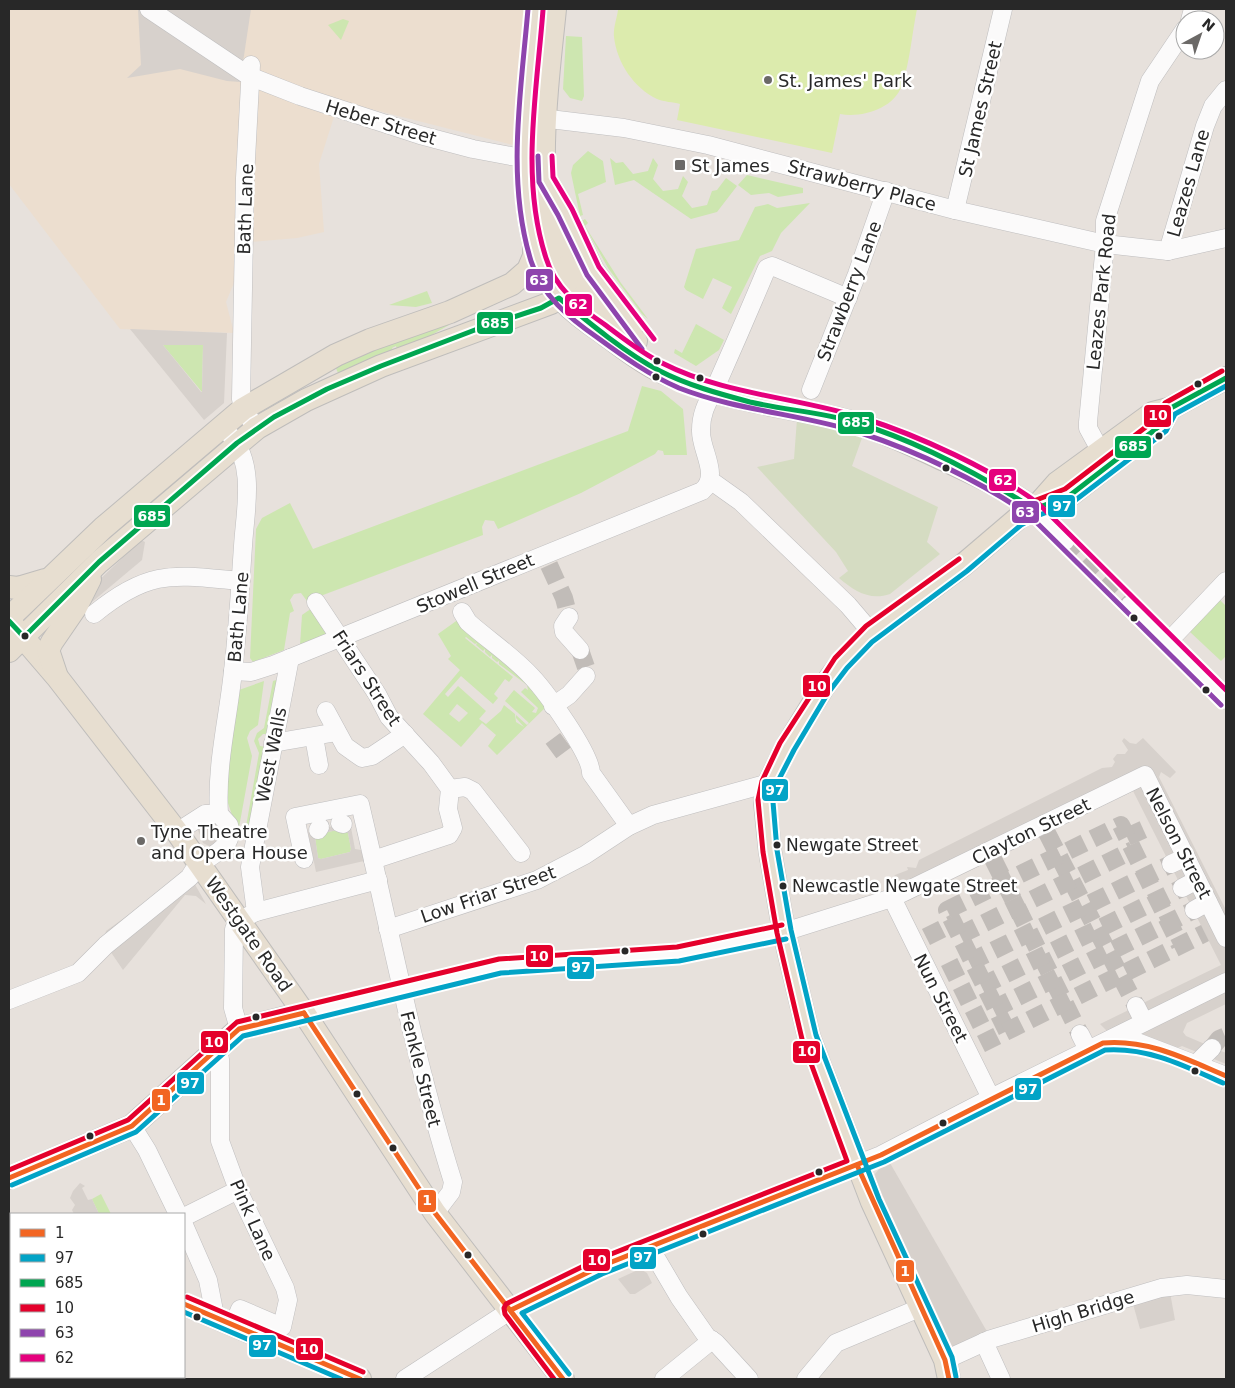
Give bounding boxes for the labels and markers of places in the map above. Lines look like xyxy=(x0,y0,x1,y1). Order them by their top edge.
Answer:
place label: St. James' Park xyxy=(778,70,912,91)
marker: St. James' Park xyxy=(762,74,774,86)
place label: St James xyxy=(691,155,770,176)
marker: St James xyxy=(673,158,687,172)
unlabelled marker xyxy=(652,356,662,366)
unlabelled marker xyxy=(651,372,661,382)
unlabelled marker xyxy=(695,373,705,383)
unlabelled marker xyxy=(1193,379,1203,389)
unlabelled marker xyxy=(1154,431,1164,441)
unlabelled marker xyxy=(941,463,951,473)
unlabelled marker xyxy=(1129,613,1139,623)
unlabelled marker xyxy=(20,631,30,641)
unlabelled marker xyxy=(1201,685,1211,695)
place label: Tyne Theatre and Opera House xyxy=(150,821,308,863)
marker: Tyne Theatre and Opera House xyxy=(135,835,147,847)
place label: Newgate Street xyxy=(786,835,919,855)
marker: Newgate Street xyxy=(772,840,782,850)
place label: Newcastle Newgate Street xyxy=(792,876,1018,896)
marker: Newcastle Newgate Street xyxy=(778,881,788,891)
unlabelled marker xyxy=(620,946,630,956)
unlabelled marker xyxy=(251,1012,261,1022)
unlabelled marker xyxy=(1190,1066,1200,1076)
unlabelled marker xyxy=(352,1089,362,1099)
unlabelled marker xyxy=(938,1118,948,1128)
unlabelled marker xyxy=(85,1131,95,1141)
unlabelled marker xyxy=(388,1143,398,1153)
unlabelled marker xyxy=(814,1167,824,1177)
unlabelled marker xyxy=(698,1229,708,1239)
unlabelled marker xyxy=(463,1250,473,1260)
unlabelled marker xyxy=(192,1312,202,1322)

